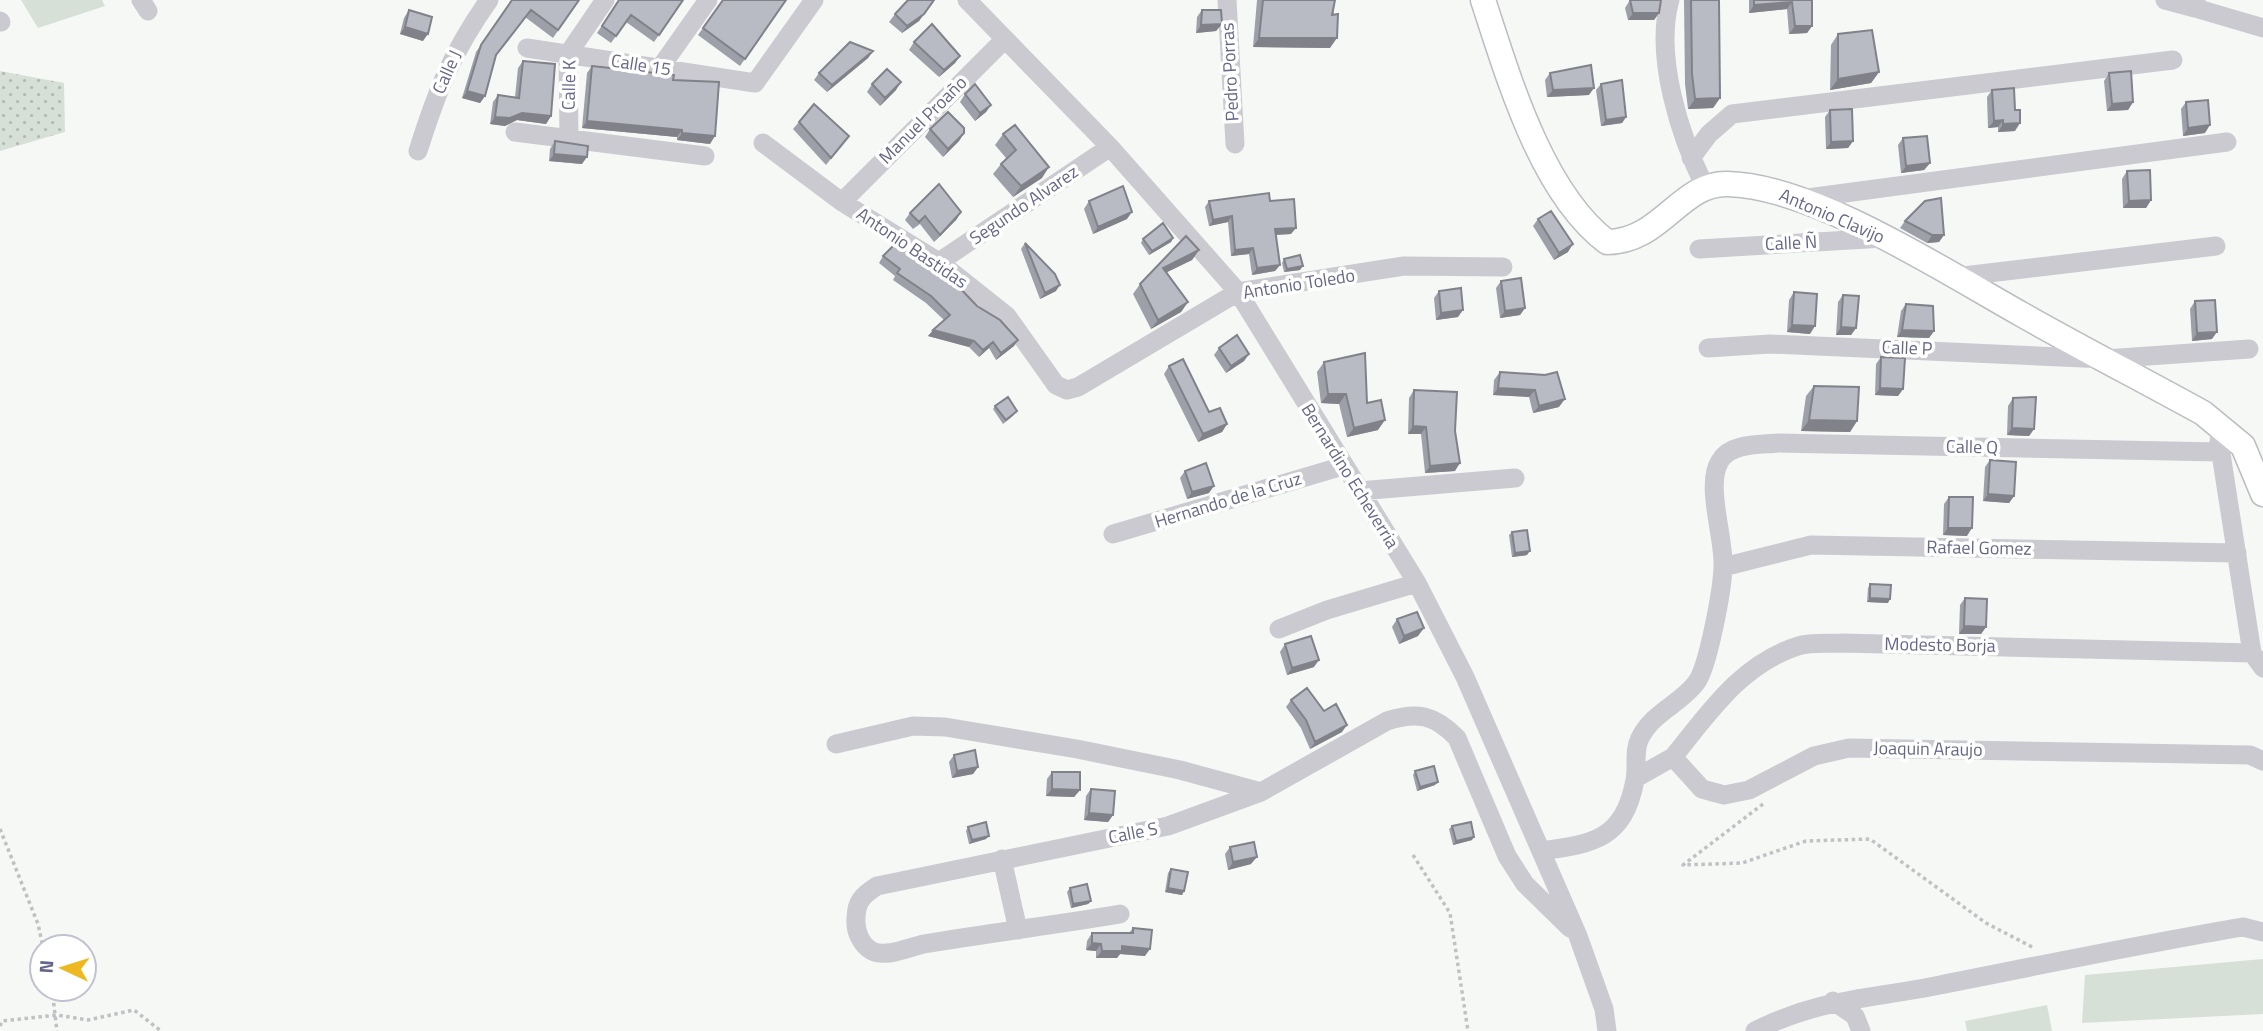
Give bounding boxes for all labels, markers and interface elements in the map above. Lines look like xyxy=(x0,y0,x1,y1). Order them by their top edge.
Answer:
street label: Pedro Porras xyxy=(1213,22,1246,122)
street label: Calle J xyxy=(425,46,468,98)
street label: Calle 15 xyxy=(609,46,673,83)
street label: Calle K xyxy=(555,60,582,110)
street label: Manuel Proaño xyxy=(872,69,973,170)
street label: Segundo Alvarez xyxy=(964,158,1084,251)
street label: Antonio Clavijo xyxy=(1775,181,1889,250)
street label: Antonio Bastidas xyxy=(851,200,973,295)
street label: Calle Ñ xyxy=(1764,228,1818,257)
street label: Antonio Toledo xyxy=(1241,261,1357,306)
street label: Calle P xyxy=(1881,333,1933,362)
street label: Bernardino Echeverria xyxy=(1295,398,1406,554)
street label: Calle Q xyxy=(1946,433,1998,460)
street label: Hernando de la Cruz xyxy=(1151,464,1305,535)
street label: Rafael Gomez xyxy=(1926,533,2032,562)
street label: Modesto Borja xyxy=(1884,630,1996,659)
street label: Joaquin Araujo xyxy=(1873,734,1983,763)
street label: Calle S xyxy=(1106,814,1160,851)
north arrow xyxy=(28,933,98,1003)
text: N xyxy=(31,959,60,974)

